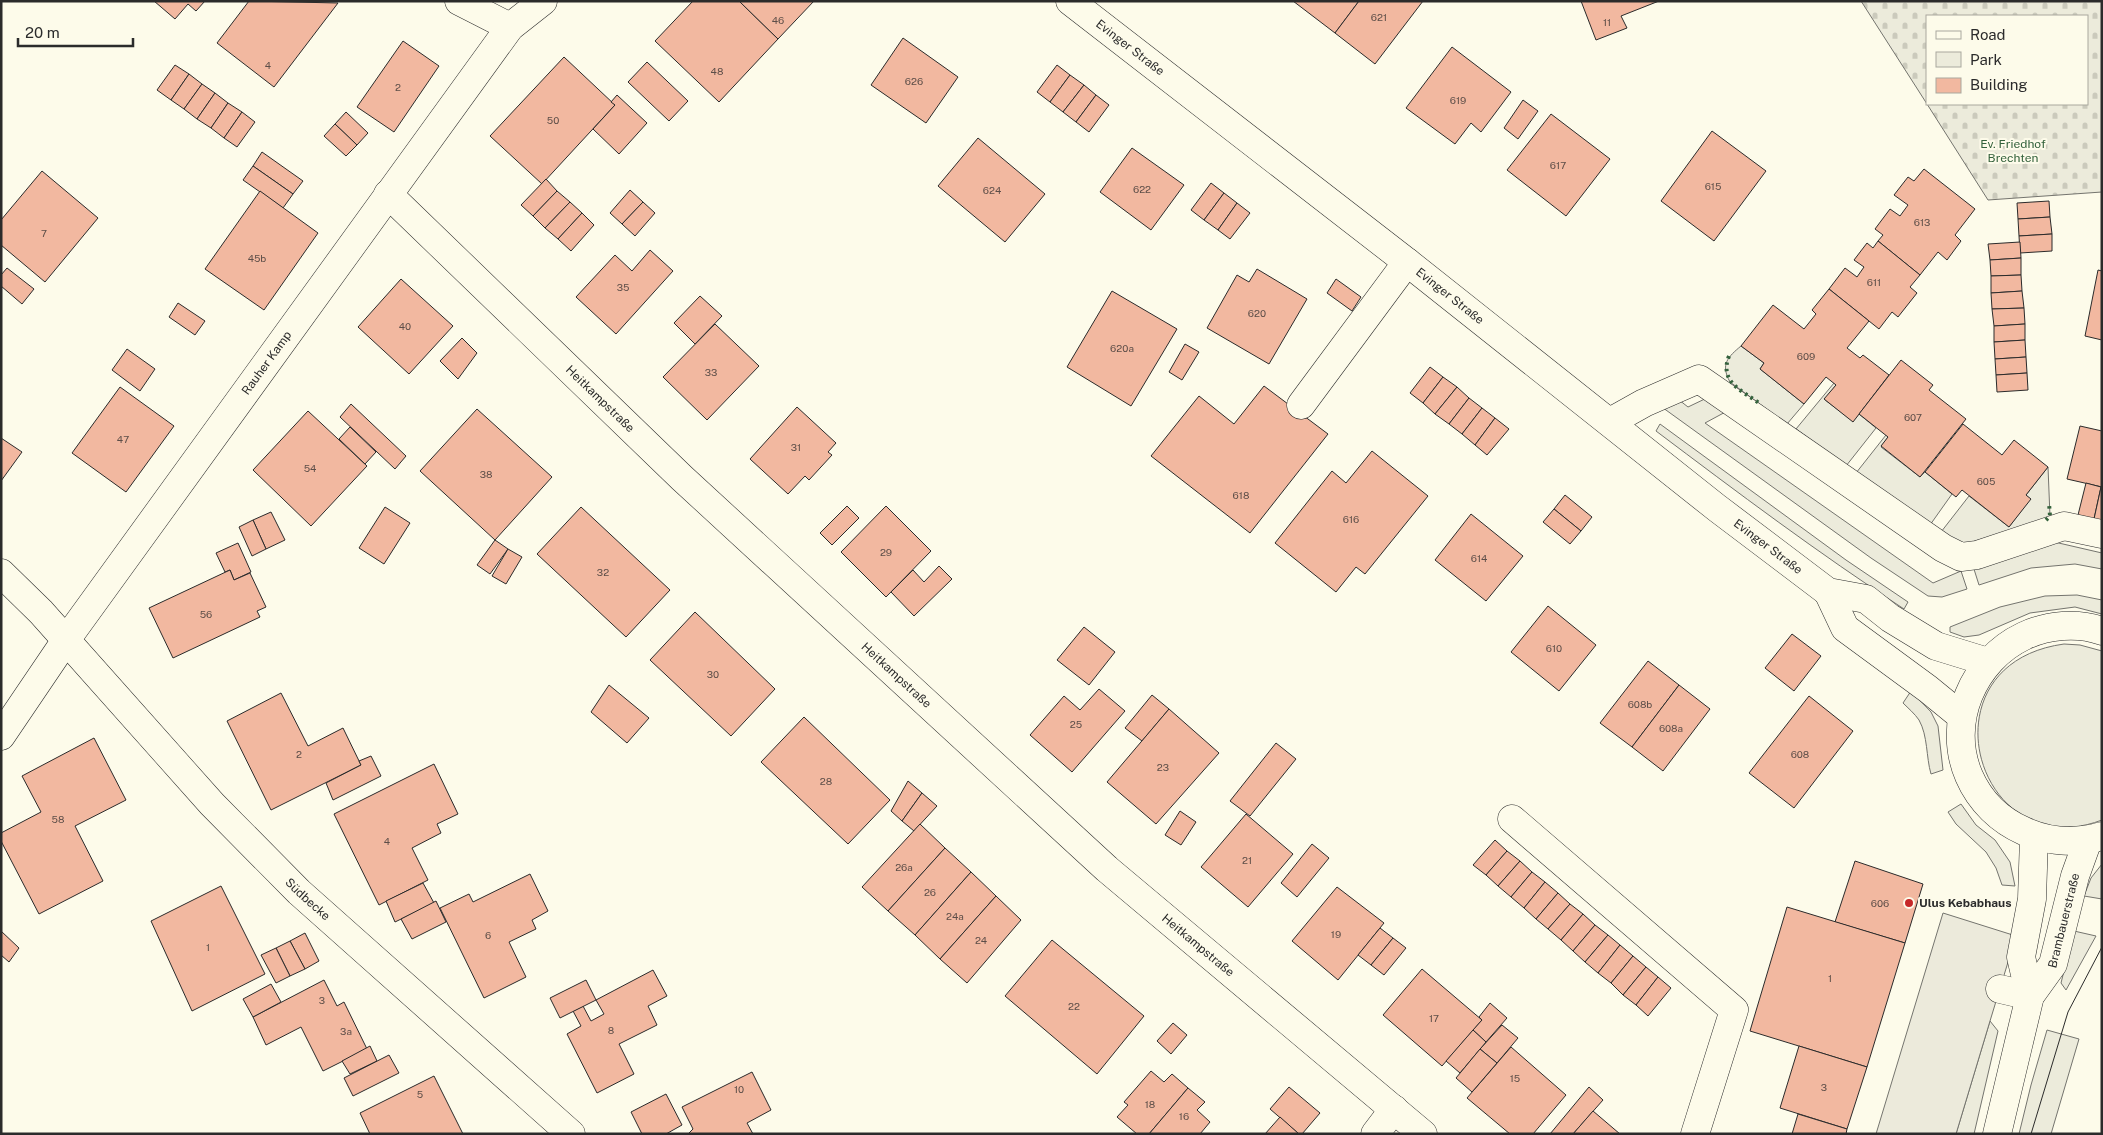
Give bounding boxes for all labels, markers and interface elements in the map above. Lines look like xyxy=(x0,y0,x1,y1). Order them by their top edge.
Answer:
house number: 621 xyxy=(1371,11,1387,23)
house number: 46 xyxy=(772,14,784,26)
scale bar xyxy=(18,15,132,47)
legend xyxy=(1926,15,2088,105)
house number: 11 xyxy=(1603,16,1611,28)
street label: Evinger Straße xyxy=(1093,17,1167,78)
text: 20 m xyxy=(25,24,60,41)
text: Road xyxy=(1970,26,2006,43)
text: Park xyxy=(1970,51,2002,68)
house number: 4 xyxy=(265,59,271,71)
house number: 48 xyxy=(711,65,723,77)
house number: 626 xyxy=(905,75,923,87)
text: Building xyxy=(1970,76,2028,93)
house number: 2 xyxy=(395,81,401,93)
house number: 619 xyxy=(1450,94,1466,106)
house number: 50 xyxy=(547,114,559,126)
park label: Ev. Friedhof Brechten xyxy=(1980,137,2046,165)
house number: 617 xyxy=(1550,159,1566,171)
house number: 615 xyxy=(1705,180,1721,192)
house number: 622 xyxy=(1133,183,1151,195)
house number: 624 xyxy=(983,184,1001,196)
house number: 613 xyxy=(1914,216,1930,228)
house number: 7 xyxy=(41,227,47,239)
house number: 45b xyxy=(248,252,266,264)
street label: Evinger Straße xyxy=(1413,265,1487,327)
house number: 611 xyxy=(1867,276,1881,288)
house number: 35 xyxy=(617,281,629,293)
house number: 620 xyxy=(1248,307,1266,319)
house number: 40 xyxy=(399,320,411,332)
street label: Rauher Kamp xyxy=(239,328,294,398)
house number: 620a xyxy=(1110,342,1134,354)
house number: 609 xyxy=(1797,350,1815,362)
street label: Heitkampstraße xyxy=(563,363,638,435)
house number: 33 xyxy=(705,366,717,378)
house number: 607 xyxy=(1904,411,1922,423)
house number: 47 xyxy=(117,433,129,445)
house number: 31 xyxy=(791,441,801,453)
house number: 54 xyxy=(304,462,316,474)
house number: 38 xyxy=(480,468,492,480)
house number: 605 xyxy=(1977,475,1995,487)
house number: 618 xyxy=(1233,489,1249,501)
house number: 616 xyxy=(1343,513,1359,525)
street label: Evinger Straße xyxy=(1731,516,1805,577)
house number: 29 xyxy=(880,546,892,558)
house number: 614 xyxy=(1471,552,1487,564)
house number: 32 xyxy=(597,566,609,578)
house number: 56 xyxy=(200,608,212,620)
street label: Heitkampstraße xyxy=(858,640,934,711)
house number: 610 xyxy=(1546,642,1562,654)
house number: 30 xyxy=(707,668,719,680)
house number: 608b xyxy=(1628,698,1652,710)
house number: 25 xyxy=(1070,718,1082,730)
house number: 608a xyxy=(1659,722,1683,734)
house number: 2 xyxy=(296,748,302,760)
house number: 608 xyxy=(1791,748,1809,760)
house number: 23 xyxy=(1157,761,1169,773)
house number: 28 xyxy=(820,775,832,787)
house number: 58 xyxy=(52,813,64,825)
house number: 4 xyxy=(384,835,390,847)
house number: 21 xyxy=(1242,854,1252,866)
house number: 26a xyxy=(895,861,913,873)
street label: Brambauerstraße xyxy=(2045,872,2082,970)
street label: Südbecke xyxy=(282,875,333,923)
house number: 26 xyxy=(924,886,936,898)
place label: Ulus Kebabhaus xyxy=(1919,896,2011,910)
house number: 606 xyxy=(1871,897,1889,909)
marker: Ulus Kebabhaus xyxy=(1903,897,1915,909)
house number: 24a xyxy=(946,910,964,922)
street label: Heitkampstraße xyxy=(1159,911,1237,980)
house number: 19 xyxy=(1331,928,1341,940)
house number: 6 xyxy=(485,929,491,941)
house number: 24 xyxy=(975,934,987,946)
house number: 1 xyxy=(206,941,210,953)
house number: 1 xyxy=(1828,972,1832,984)
house number: 3 xyxy=(319,994,325,1006)
house number: 22 xyxy=(1068,1000,1080,1012)
house number: 17 xyxy=(1429,1012,1439,1024)
house number: 8 xyxy=(608,1024,614,1036)
house number: 3a xyxy=(340,1025,352,1037)
house number: 15 xyxy=(1510,1072,1520,1084)
house number: 3 xyxy=(1821,1081,1827,1093)
house number: 10 xyxy=(734,1083,744,1095)
house number: 5 xyxy=(417,1088,423,1100)
house number: 18 xyxy=(1145,1098,1155,1110)
house number: 16 xyxy=(1179,1110,1189,1122)

